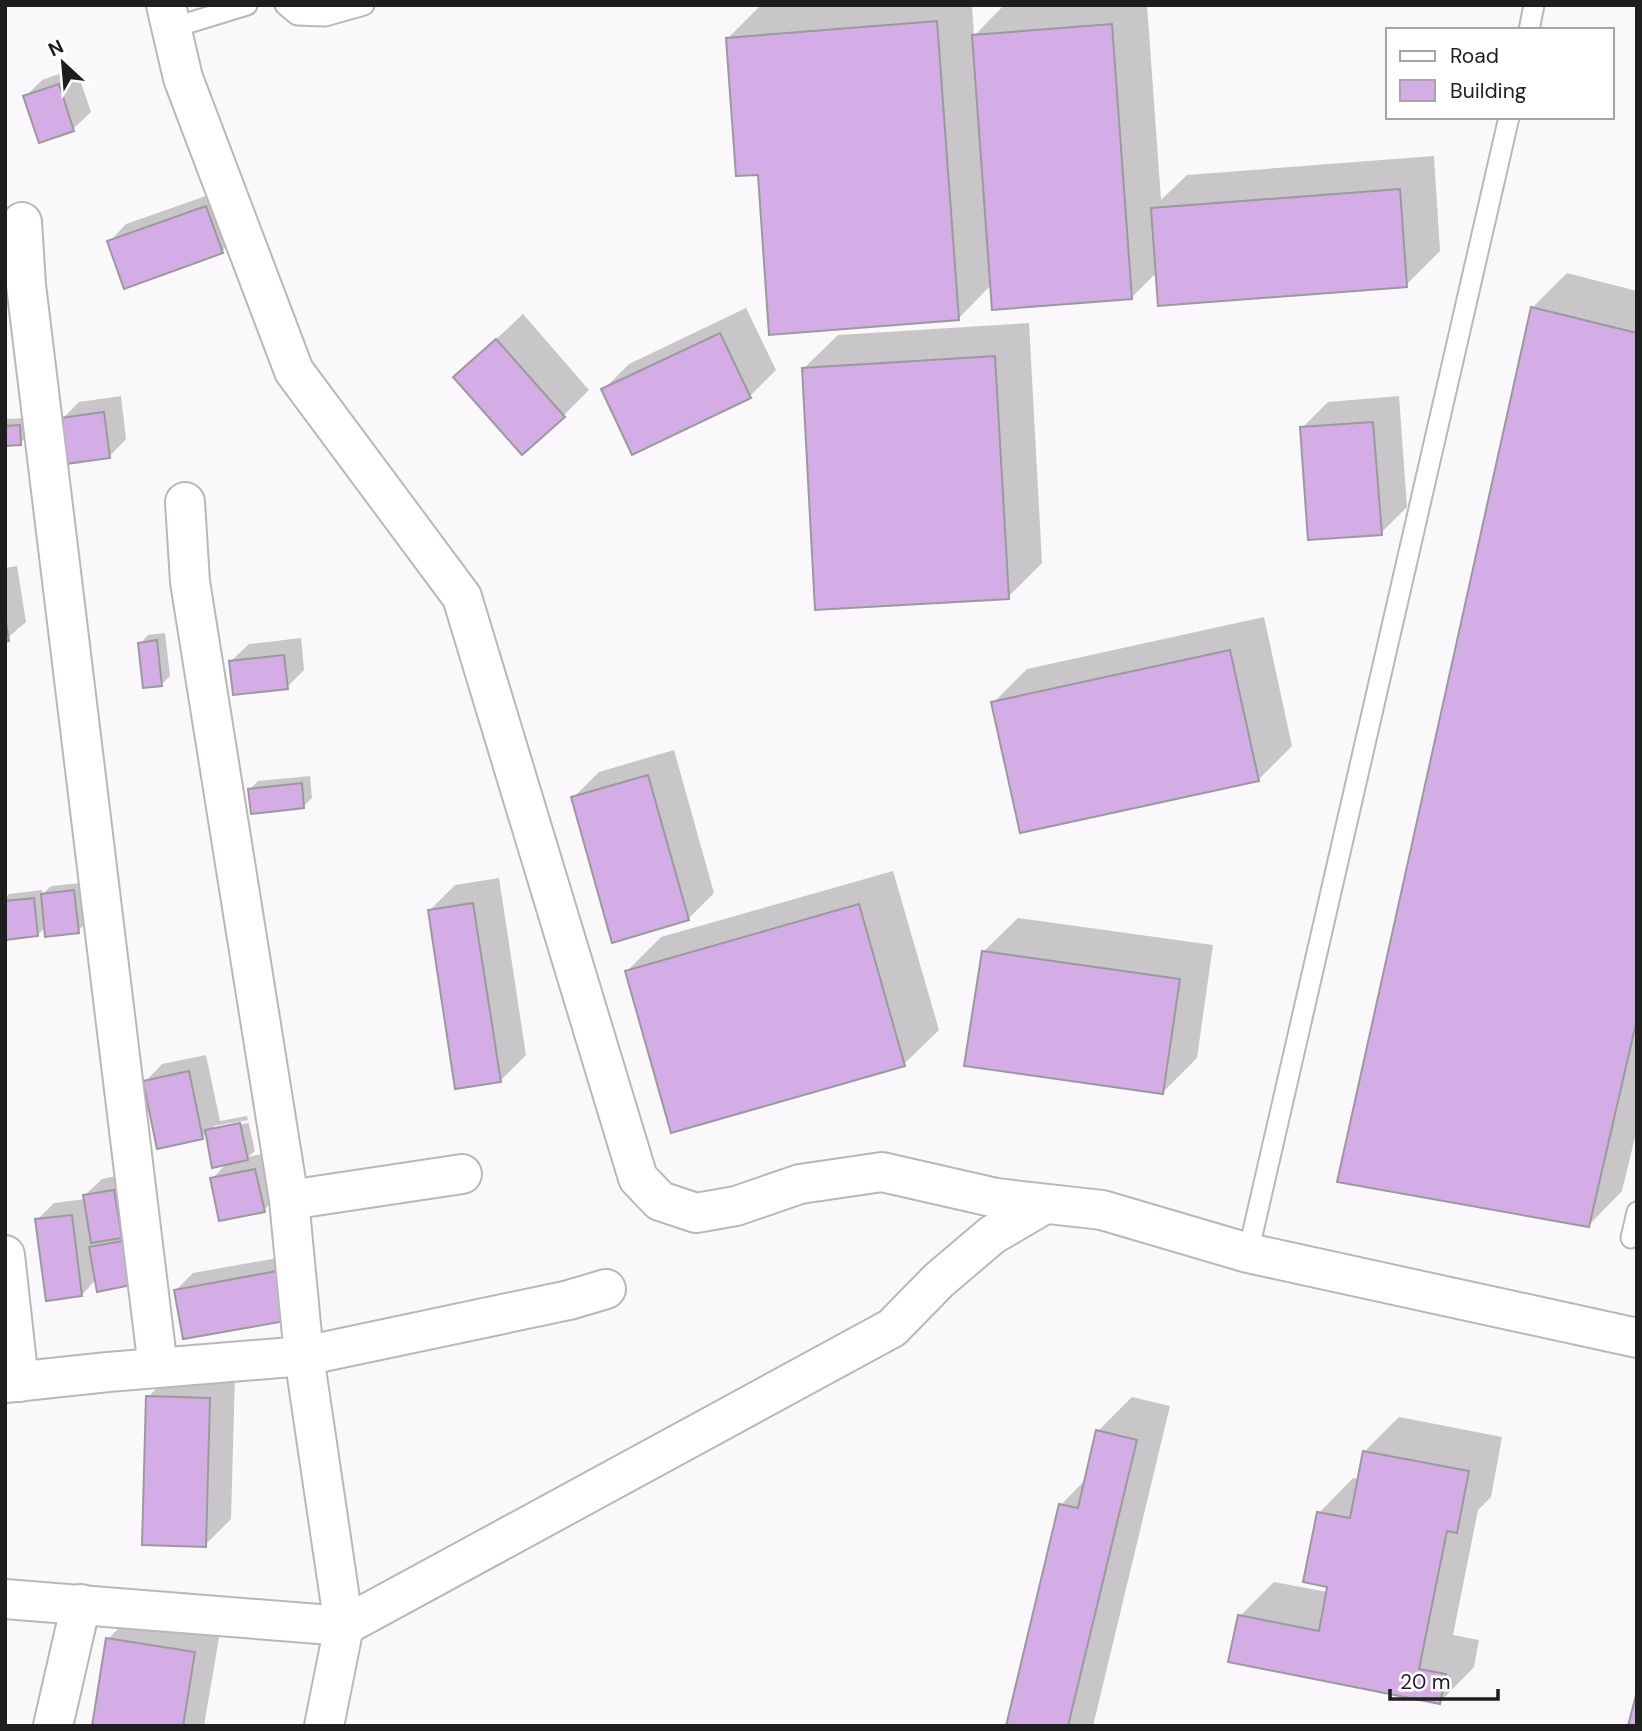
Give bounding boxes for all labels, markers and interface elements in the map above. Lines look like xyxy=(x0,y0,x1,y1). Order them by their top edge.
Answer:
north arrow xyxy=(28,28,98,98)
legend xyxy=(1386,28,1614,119)
text: N xyxy=(44,34,67,62)
text: Road xyxy=(1450,42,1499,70)
text: Building xyxy=(1450,77,1527,105)
scale bar xyxy=(1390,1658,1498,1702)
text: 20 m xyxy=(1400,1668,1451,1696)

